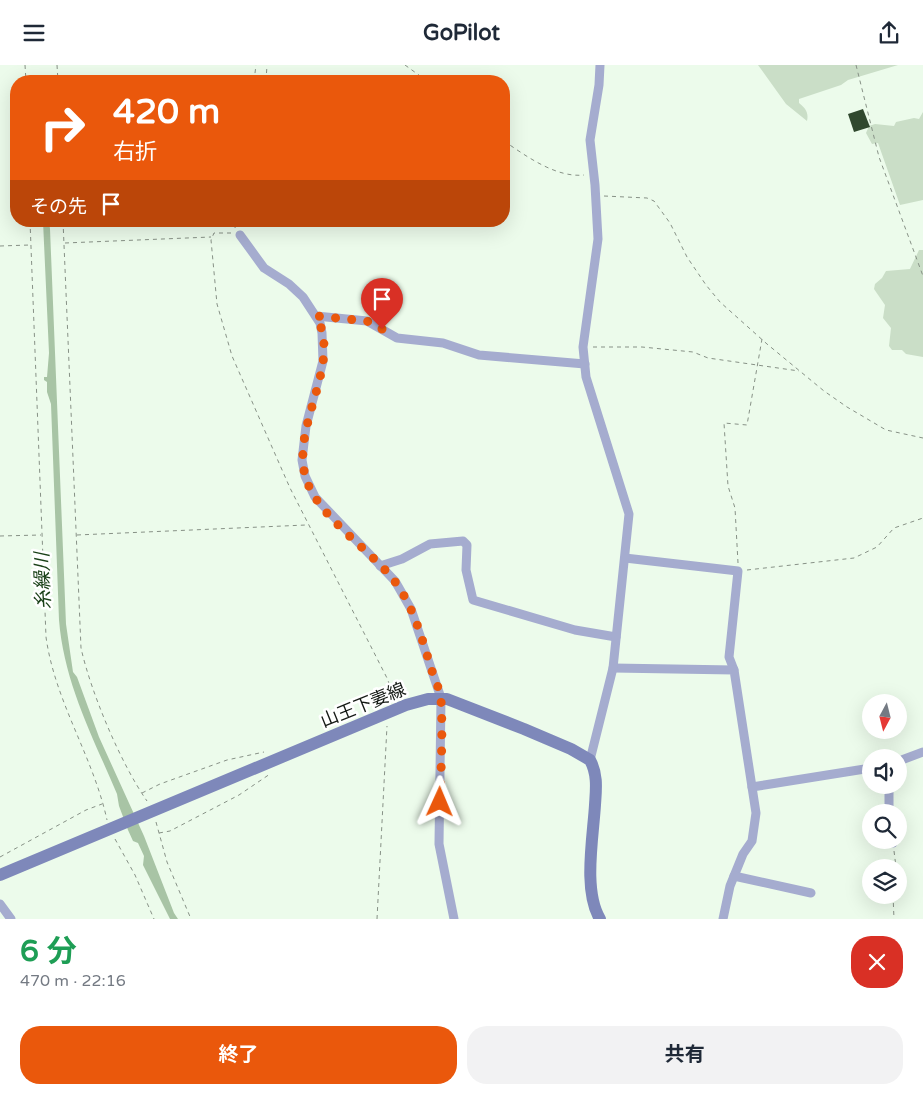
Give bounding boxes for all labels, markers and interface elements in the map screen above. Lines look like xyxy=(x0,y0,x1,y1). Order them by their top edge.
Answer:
icon: menu xyxy=(20,19,48,47)
icon: share xyxy=(875,19,903,47)
text: GoPilot xyxy=(423,20,500,46)
text: 420 m xyxy=(113,91,220,133)
icon: right xyxy=(30,95,95,160)
text: 右折 xyxy=(113,139,157,165)
icon: arrive xyxy=(97,190,125,218)
text: その先 xyxy=(30,196,87,218)
pin xyxy=(361,278,403,329)
icon: arrive xyxy=(368,285,396,313)
water label: 糸繰川 xyxy=(31,550,55,610)
street label: 山王下妻線 xyxy=(317,678,409,732)
north arrow xyxy=(862,694,908,739)
map controls xyxy=(862,694,907,904)
button: sound xyxy=(862,749,907,794)
position arrow xyxy=(413,775,465,827)
button: search xyxy=(862,804,907,849)
button: layers xyxy=(862,859,907,904)
text: 6 分 xyxy=(20,933,77,970)
button: close xyxy=(851,936,903,988)
text: 470 m · 22:16 xyxy=(20,971,126,991)
button: 終了 xyxy=(20,1026,457,1084)
button: 共有 xyxy=(467,1026,903,1084)

